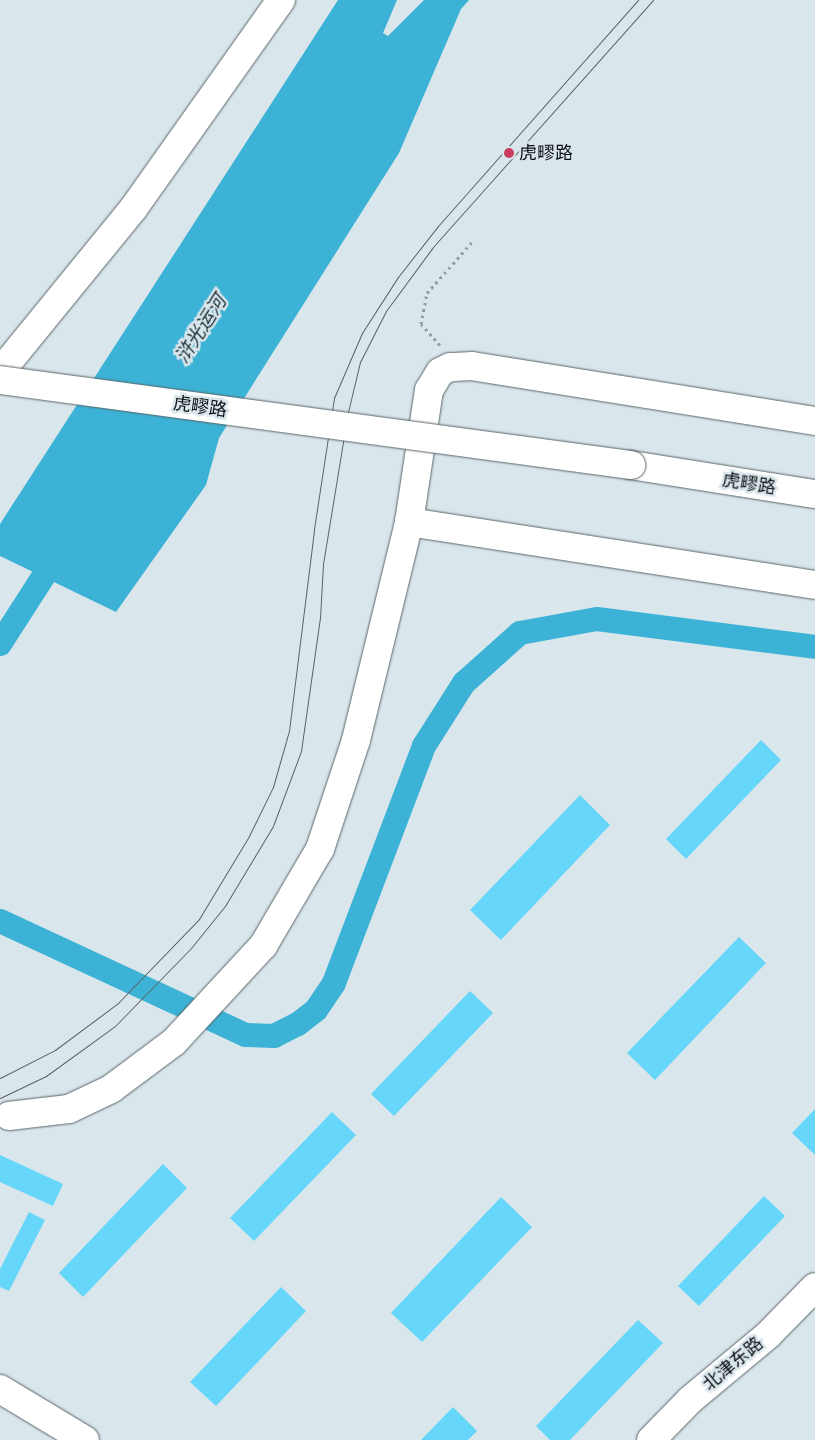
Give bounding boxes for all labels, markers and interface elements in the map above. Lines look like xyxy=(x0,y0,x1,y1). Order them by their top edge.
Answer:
place label: 虎疁路 xyxy=(519,142,573,164)
marker: 虎疁路 xyxy=(503,147,515,159)
water label: 浒光运河 xyxy=(171,291,231,367)
street label: 虎疁路 xyxy=(172,393,228,421)
street label: 虎疁路 xyxy=(721,469,777,499)
street label: 北津东路 xyxy=(698,1333,768,1395)

